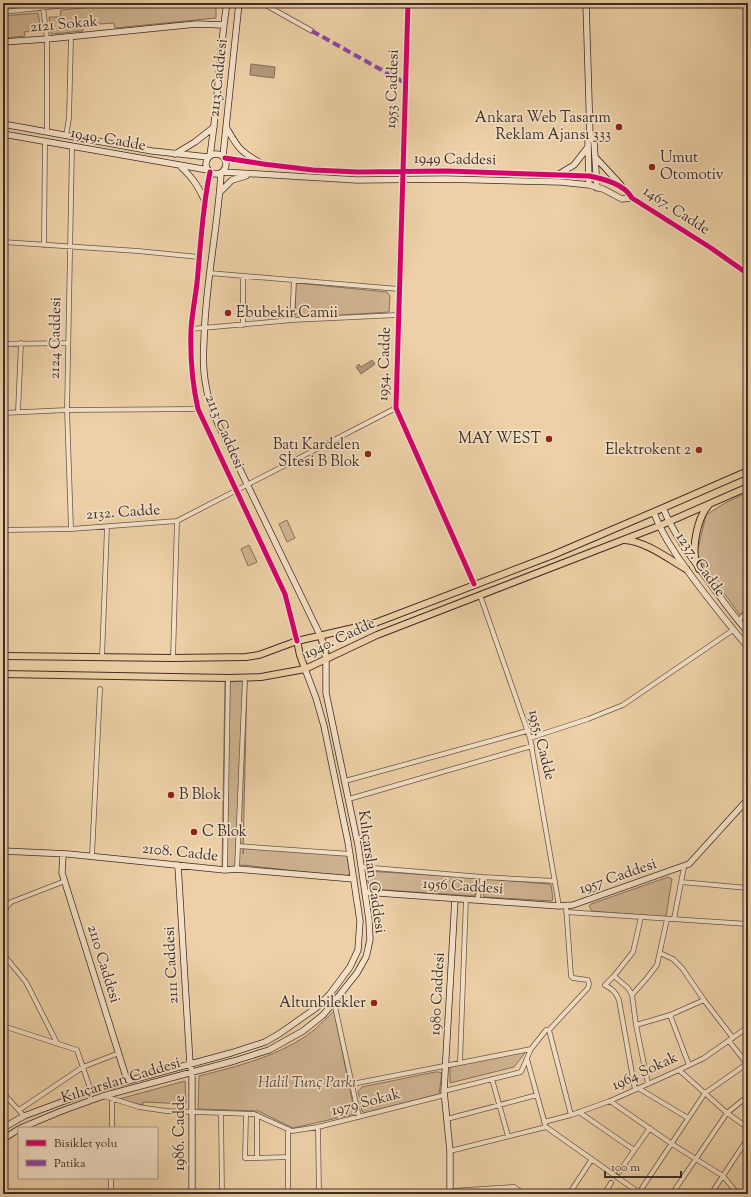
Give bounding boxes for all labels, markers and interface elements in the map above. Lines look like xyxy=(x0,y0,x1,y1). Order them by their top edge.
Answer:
street label: 2121 Sokak xyxy=(29,12,99,38)
street label: 2113 Caddesi xyxy=(204,38,234,118)
street label: 1953 Caddesi xyxy=(381,49,405,129)
place label: Ankara Web Tasarım Reklam Ajansı 333 xyxy=(475,108,612,146)
marker: Ankara Web Tasarım Reklam Ajansı 333 xyxy=(614,122,624,132)
street label: 1949. Cadde xyxy=(69,123,147,157)
place label: Umut Otomotiv xyxy=(660,148,724,186)
street label: 1949 Caddesi xyxy=(414,149,496,171)
marker: Umut Otomotiv xyxy=(647,162,657,172)
street label: 1467. Cadde xyxy=(638,181,714,241)
street label: 2124 Caddesi xyxy=(45,297,67,379)
place label: Ebubekir Camii xyxy=(236,303,338,324)
marker: Ebubekir Camii xyxy=(223,308,233,318)
street label: 1954. Cadde xyxy=(373,327,397,401)
street label: 2113 Caddesi xyxy=(199,392,249,472)
place label: MAY WEST xyxy=(458,429,541,450)
marker: MAY WEST xyxy=(544,434,554,444)
place label: Batı Kardelen Sİtesi B Blok xyxy=(273,435,360,473)
place label: Elektrokent 2 xyxy=(605,440,691,461)
marker: Elektrokent 2 xyxy=(694,445,704,455)
marker: Batı Kardelen Sİtesi B Blok xyxy=(363,449,373,459)
street label: 2132. Cadde xyxy=(85,500,161,526)
street label: 1237. Cadde xyxy=(670,529,730,601)
street label: 1940. Cadde xyxy=(301,613,379,665)
street label: 1955. Cadde xyxy=(522,708,560,782)
place label: B Blok xyxy=(179,785,221,806)
marker: B Blok xyxy=(166,790,176,800)
street label: Kılıçarslan Caddesi xyxy=(352,809,390,935)
place label: C Blok xyxy=(202,822,247,843)
marker: C Blok xyxy=(189,827,199,837)
street label: 2108. Cadde xyxy=(141,839,219,867)
street label: 1957 Caddesi xyxy=(576,854,660,900)
street label: 1956 Caddesi xyxy=(422,874,504,900)
street label: 2110 Caddesi xyxy=(81,922,125,1006)
street label: 2111 Caddesi xyxy=(159,926,185,1004)
street label: 1980 Caddesi xyxy=(425,952,451,1036)
place label: Altunbilekler xyxy=(279,993,366,1014)
marker: Altunbilekler xyxy=(369,998,379,1008)
street label: 1964 Sokak xyxy=(609,1048,681,1096)
street label: Kılıçarslan Caddesi xyxy=(59,1053,183,1109)
park label: Halil Tunç Parkı xyxy=(258,1073,356,1094)
street label: 1979 Sokak xyxy=(329,1084,403,1122)
street label: 1986. Cadde xyxy=(170,1095,191,1171)
legend xyxy=(18,1127,158,1179)
text: Bisiklet yolu xyxy=(54,1135,118,1153)
scale bar xyxy=(605,1153,681,1179)
text: Patika xyxy=(54,1155,86,1173)
text: 100 m xyxy=(611,1159,640,1177)

